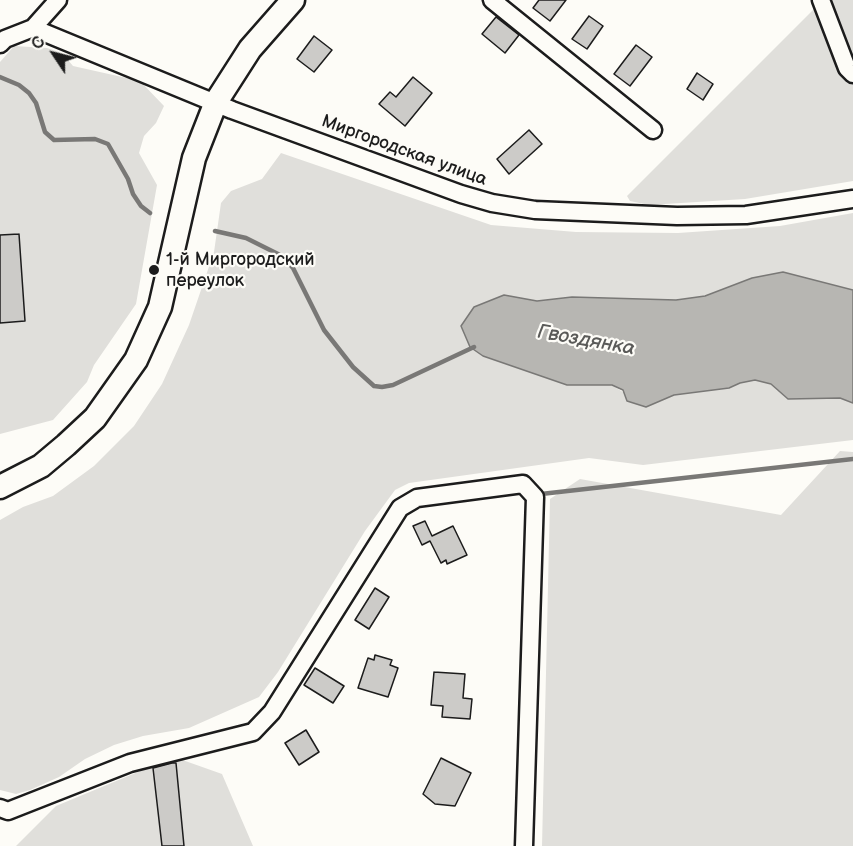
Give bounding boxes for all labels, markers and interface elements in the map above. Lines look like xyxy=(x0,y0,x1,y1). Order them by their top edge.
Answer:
north arrow xyxy=(24,24,84,84)
text: С xyxy=(28,33,50,53)
street label: Миргородская улица xyxy=(318,111,490,191)
place label: 1-й Миргородский переулок xyxy=(166,249,315,292)
marker: 1-й Миргородский переулок xyxy=(147,263,161,277)
water label: Гвоздянка xyxy=(535,321,637,361)

